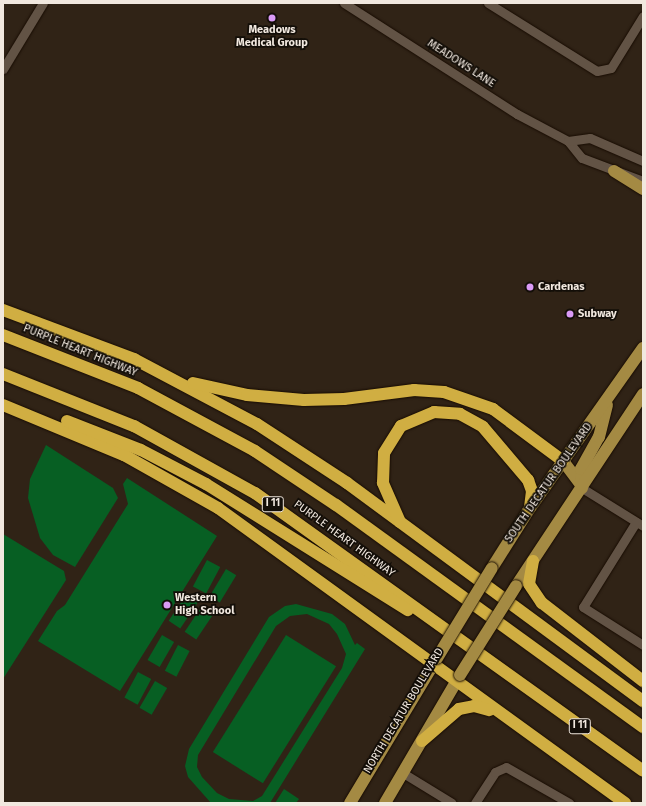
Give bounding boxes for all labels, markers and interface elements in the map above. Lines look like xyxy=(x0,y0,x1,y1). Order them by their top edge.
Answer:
marker: Meadows Medical Group xyxy=(267,13,277,23)
place label: Meadows Medical Group xyxy=(236,24,308,50)
street label: MEADOWS LANE xyxy=(424,37,498,91)
place label: Cardenas xyxy=(538,280,585,294)
marker: Cardenas xyxy=(525,282,535,292)
place label: Subway xyxy=(578,307,617,321)
marker: Subway xyxy=(565,309,575,319)
street label: PURPLE HEART HIGHWAY xyxy=(21,322,139,380)
street label: SOUTH DECATUR BOULEVARD xyxy=(503,421,595,545)
road number: I 11 xyxy=(261,496,285,512)
street label: PURPLE HEART HIGHWAY xyxy=(291,498,397,580)
place label: Western High School xyxy=(175,592,234,618)
marker: Western High School xyxy=(162,600,172,610)
street label: NORTH DECATUR BOULEVARD xyxy=(361,646,447,776)
road number: I 11 xyxy=(568,718,592,734)

